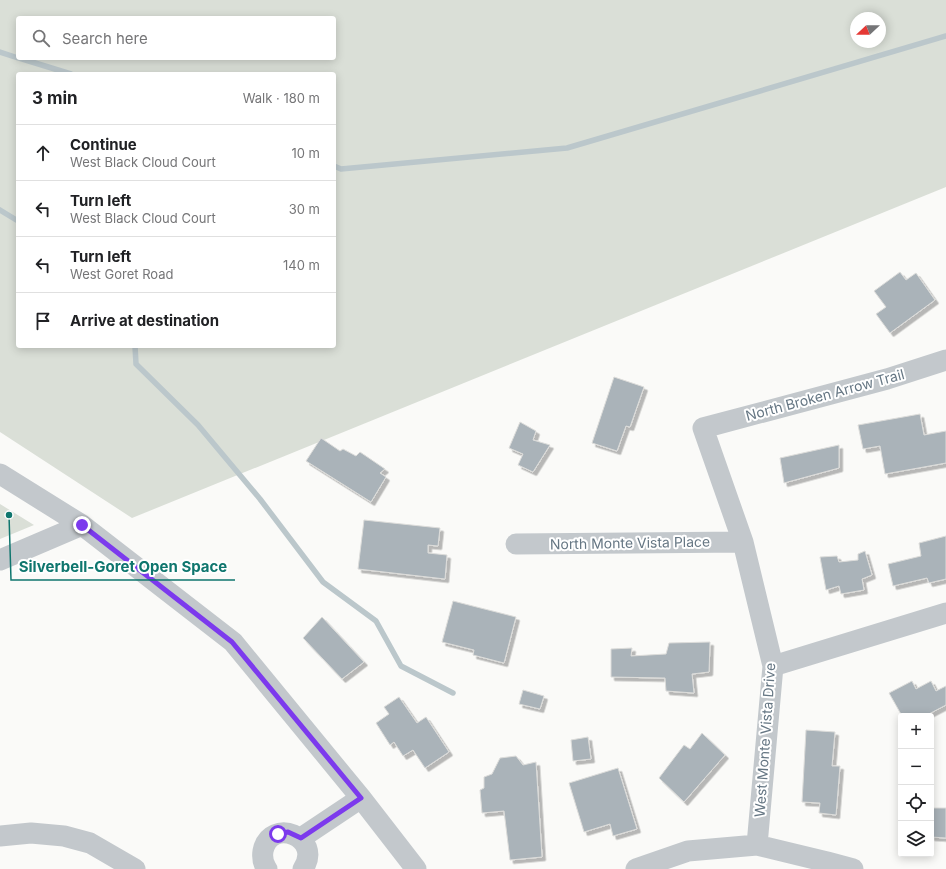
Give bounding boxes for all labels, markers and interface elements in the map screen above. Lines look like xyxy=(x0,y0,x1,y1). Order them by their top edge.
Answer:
north arrow xyxy=(850,12,886,48)
search box xyxy=(16,16,336,60)
icon: search xyxy=(30,27,52,49)
text: Search here xyxy=(62,29,148,48)
text: 3 min xyxy=(32,88,78,108)
text: Walk · 180 m xyxy=(243,90,320,106)
text: Continue xyxy=(70,135,137,154)
icon: ahead xyxy=(32,142,54,164)
text: 10 m xyxy=(291,145,320,161)
text: West Black Cloud Court xyxy=(70,154,216,170)
text: Turn left xyxy=(70,191,131,210)
icon: left xyxy=(32,198,54,220)
text: 30 m xyxy=(289,201,320,217)
text: West Black Cloud Court xyxy=(70,210,216,226)
text: Turn left xyxy=(70,247,131,266)
icon: left xyxy=(32,254,54,276)
text: 140 m xyxy=(283,257,320,273)
text: West Goret Road xyxy=(70,266,174,282)
icon: arrive xyxy=(32,310,54,332)
text: Arrive at destination xyxy=(70,311,219,330)
street label: North Broken Arrow Trail xyxy=(744,365,906,424)
route end xyxy=(73,516,91,534)
street label: North Monte Vista Place xyxy=(550,533,710,552)
callout: Silverbell-Goret Open Space xyxy=(11,553,235,580)
text: Silverbell-Goret Open Space xyxy=(19,557,227,576)
street label: West Monte Vista Drive xyxy=(751,662,778,818)
map controls xyxy=(898,713,934,857)
button: + xyxy=(898,713,934,749)
button: − xyxy=(898,749,934,785)
button: locate xyxy=(898,785,934,821)
button: layers xyxy=(898,821,934,857)
route start xyxy=(269,825,287,843)

